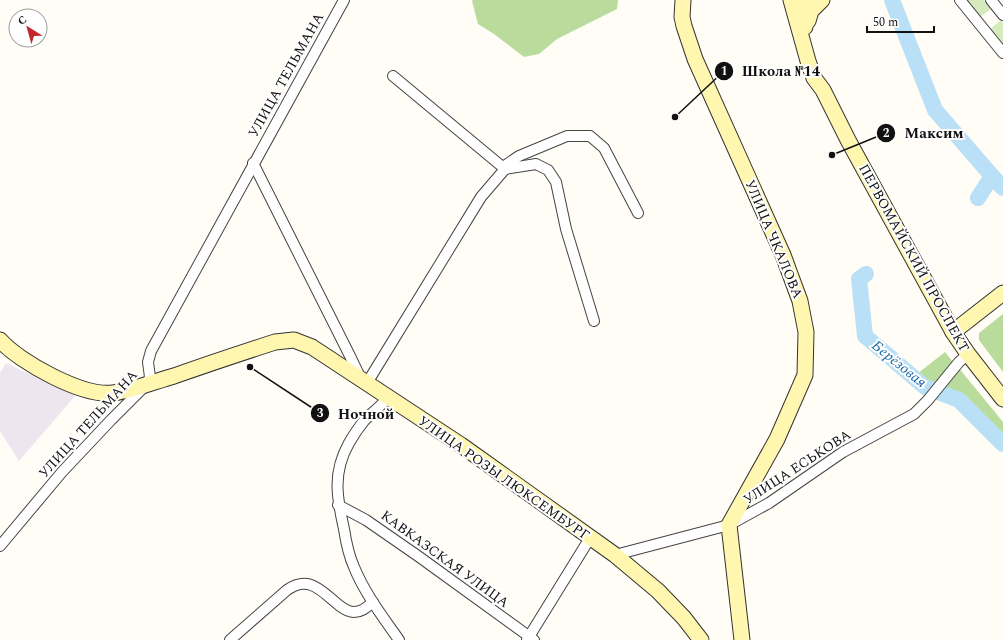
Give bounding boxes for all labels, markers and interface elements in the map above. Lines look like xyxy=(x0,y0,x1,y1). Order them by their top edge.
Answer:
north arrow xyxy=(8,8,48,48)
street label: УЛИЦА ТЕЛЬМАНА xyxy=(243,8,329,141)
scale bar xyxy=(867,8,934,34)
text: С xyxy=(14,11,31,30)
text: 50 m xyxy=(873,13,898,32)
callout: Школа №14 xyxy=(714,57,829,84)
text: Школа №14 xyxy=(742,60,821,83)
text: 1 xyxy=(721,62,727,81)
callout: Максим xyxy=(876,119,971,146)
text: Максим xyxy=(904,122,964,145)
text: 2 xyxy=(883,124,890,143)
street label: ПЕРВОМАЙСКИЙ ПРОСПЕКТ xyxy=(853,160,975,356)
street label: УЛИЦА ЧКАЛОВА xyxy=(739,176,809,302)
water label: Берёзовая xyxy=(866,335,932,393)
street label: УЛИЦА ТЕЛЬМАНА xyxy=(34,365,143,483)
callout: Ночной xyxy=(310,400,402,427)
text: Ночной xyxy=(338,403,395,426)
text: 3 xyxy=(317,404,324,423)
street label: УЛИЦА РОЗЫ ЛЮКСЕМБУРГ xyxy=(414,410,594,546)
street label: УЛИЦА ЕСЬКОВА xyxy=(739,424,855,510)
street label: КАВКАЗСКАЯ УЛИЦА xyxy=(376,505,514,613)

